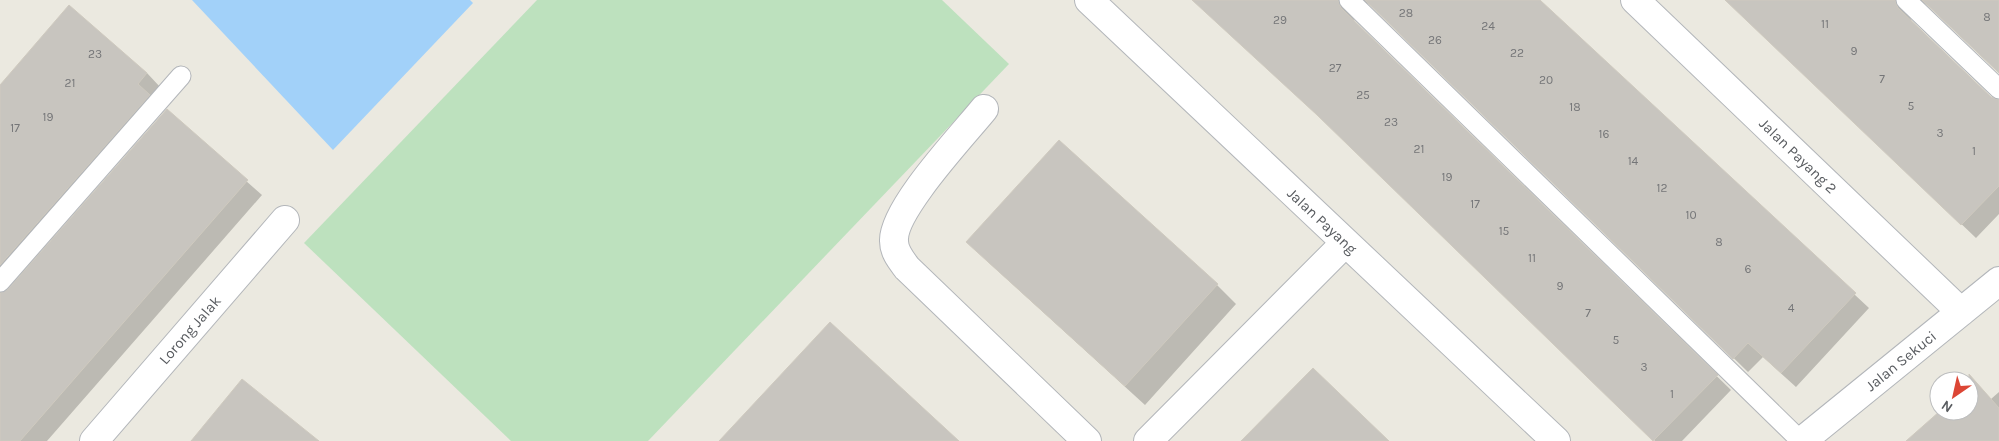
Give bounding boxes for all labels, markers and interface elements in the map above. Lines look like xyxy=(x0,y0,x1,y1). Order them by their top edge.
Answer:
house number: 28 xyxy=(1399,6,1413,20)
house number: 8 xyxy=(1983,10,1991,24)
house number: 29 xyxy=(1273,13,1287,27)
house number: 11 xyxy=(1821,17,1829,31)
house number: 24 xyxy=(1481,19,1495,33)
house number: 26 xyxy=(1428,33,1442,47)
house number: 9 xyxy=(1851,44,1858,58)
house number: 22 xyxy=(1510,46,1524,60)
house number: 23 xyxy=(88,47,102,61)
house number: 27 xyxy=(1329,61,1342,75)
house number: 7 xyxy=(1879,72,1885,86)
house number: 20 xyxy=(1539,73,1553,87)
house number: 21 xyxy=(65,76,75,90)
house number: 25 xyxy=(1356,88,1370,102)
house number: 5 xyxy=(1908,99,1915,113)
house number: 18 xyxy=(1569,100,1581,114)
house number: 19 xyxy=(43,110,53,124)
street label: Jalan Payang 2 xyxy=(1755,114,1841,198)
house number: 23 xyxy=(1384,115,1398,129)
house number: 17 xyxy=(10,121,20,135)
house number: 3 xyxy=(1936,126,1944,140)
house number: 16 xyxy=(1599,127,1610,141)
house number: 21 xyxy=(1414,142,1424,156)
house number: 1 xyxy=(1972,144,1976,158)
house number: 14 xyxy=(1628,154,1639,168)
house number: 19 xyxy=(1442,170,1452,184)
house number: 12 xyxy=(1657,181,1668,195)
street label: Jalan Payang xyxy=(1283,184,1361,258)
house number: 17 xyxy=(1470,197,1480,211)
house number: 10 xyxy=(1685,208,1697,222)
house number: 15 xyxy=(1499,224,1510,238)
house number: 8 xyxy=(1715,235,1723,249)
house number: 11 xyxy=(1528,251,1536,265)
house number: 6 xyxy=(1745,262,1752,276)
house number: 9 xyxy=(1557,279,1564,293)
street label: Lorong Jalak xyxy=(155,292,225,368)
house number: 4 xyxy=(1788,301,1795,315)
house number: 7 xyxy=(1585,306,1591,320)
street label: Jalan Sekuci xyxy=(1862,327,1940,395)
house number: 5 xyxy=(1613,333,1620,347)
house number: 3 xyxy=(1640,360,1648,374)
north arrow xyxy=(1929,371,1979,421)
house number: 1 xyxy=(1670,387,1674,401)
text: N xyxy=(1938,397,1956,416)

